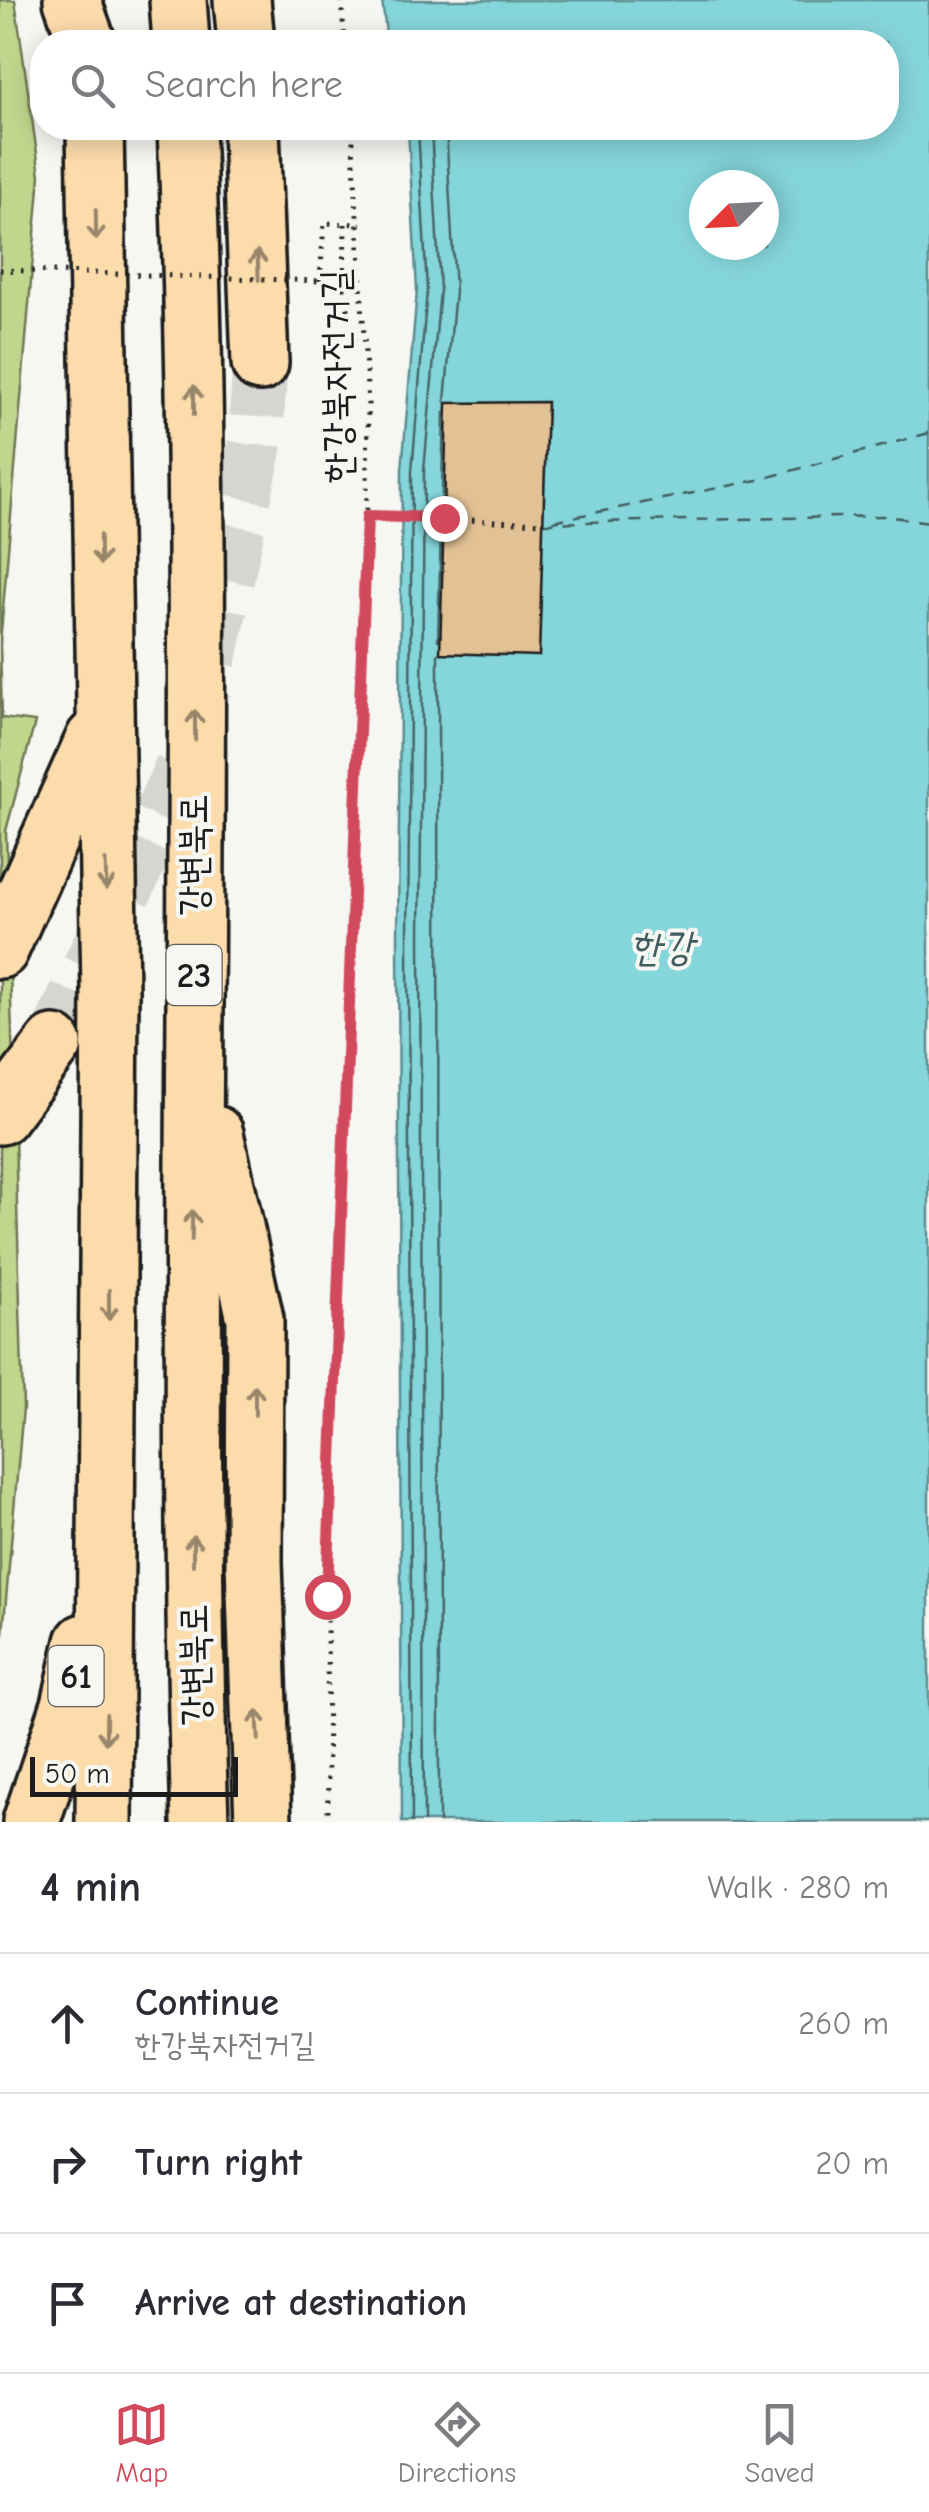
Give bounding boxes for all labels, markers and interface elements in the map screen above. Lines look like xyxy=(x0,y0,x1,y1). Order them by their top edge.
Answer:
search box xyxy=(30,30,899,140)
icon: search xyxy=(65,58,120,113)
text: Search here xyxy=(145,63,343,107)
north arrow xyxy=(689,170,779,260)
one-way arrow xyxy=(86,208,106,240)
one-way arrow xyxy=(248,250,267,282)
street label: 한강북자전거길 xyxy=(313,269,361,483)
one-way arrow xyxy=(184,384,204,416)
route end xyxy=(422,496,468,542)
one-way arrow xyxy=(90,533,109,565)
one-way arrow xyxy=(186,709,204,742)
street label: 강변북로 xyxy=(172,794,216,916)
one-way arrow xyxy=(97,858,116,890)
water label: 한강 xyxy=(630,924,699,970)
road number: 23 xyxy=(166,945,222,1005)
one-way arrow xyxy=(182,1209,202,1242)
one-way arrow xyxy=(100,1288,118,1320)
one-way arrow xyxy=(246,1384,264,1416)
one-way arrow xyxy=(184,1534,202,1566)
route start xyxy=(305,1574,351,1620)
street label: 강변북로 xyxy=(172,1603,218,1727)
road number: 61 xyxy=(48,1646,104,1706)
one-way arrow xyxy=(248,1709,267,1741)
one-way arrow xyxy=(96,1712,115,1744)
scale bar xyxy=(30,1752,238,1796)
text: 50 m xyxy=(45,1758,110,1790)
text: 4 min xyxy=(40,1863,141,1912)
text: Walk · 280 m xyxy=(708,1869,889,1906)
text: Continue xyxy=(135,1981,279,2025)
icon: ahead xyxy=(40,1996,95,2051)
text: 260 m xyxy=(798,2005,889,2042)
text: 한강북자전거길 xyxy=(135,2026,315,2063)
icon: right xyxy=(40,2136,95,2191)
text: Turn right xyxy=(135,2141,302,2185)
text: 20 m xyxy=(816,2145,889,2182)
icon: arrive xyxy=(40,2276,95,2331)
text: Arrive at destination xyxy=(135,2281,467,2325)
tab: Map xyxy=(114,2397,169,2489)
tab: Directions xyxy=(398,2397,516,2489)
tab: Saved xyxy=(745,2397,815,2489)

